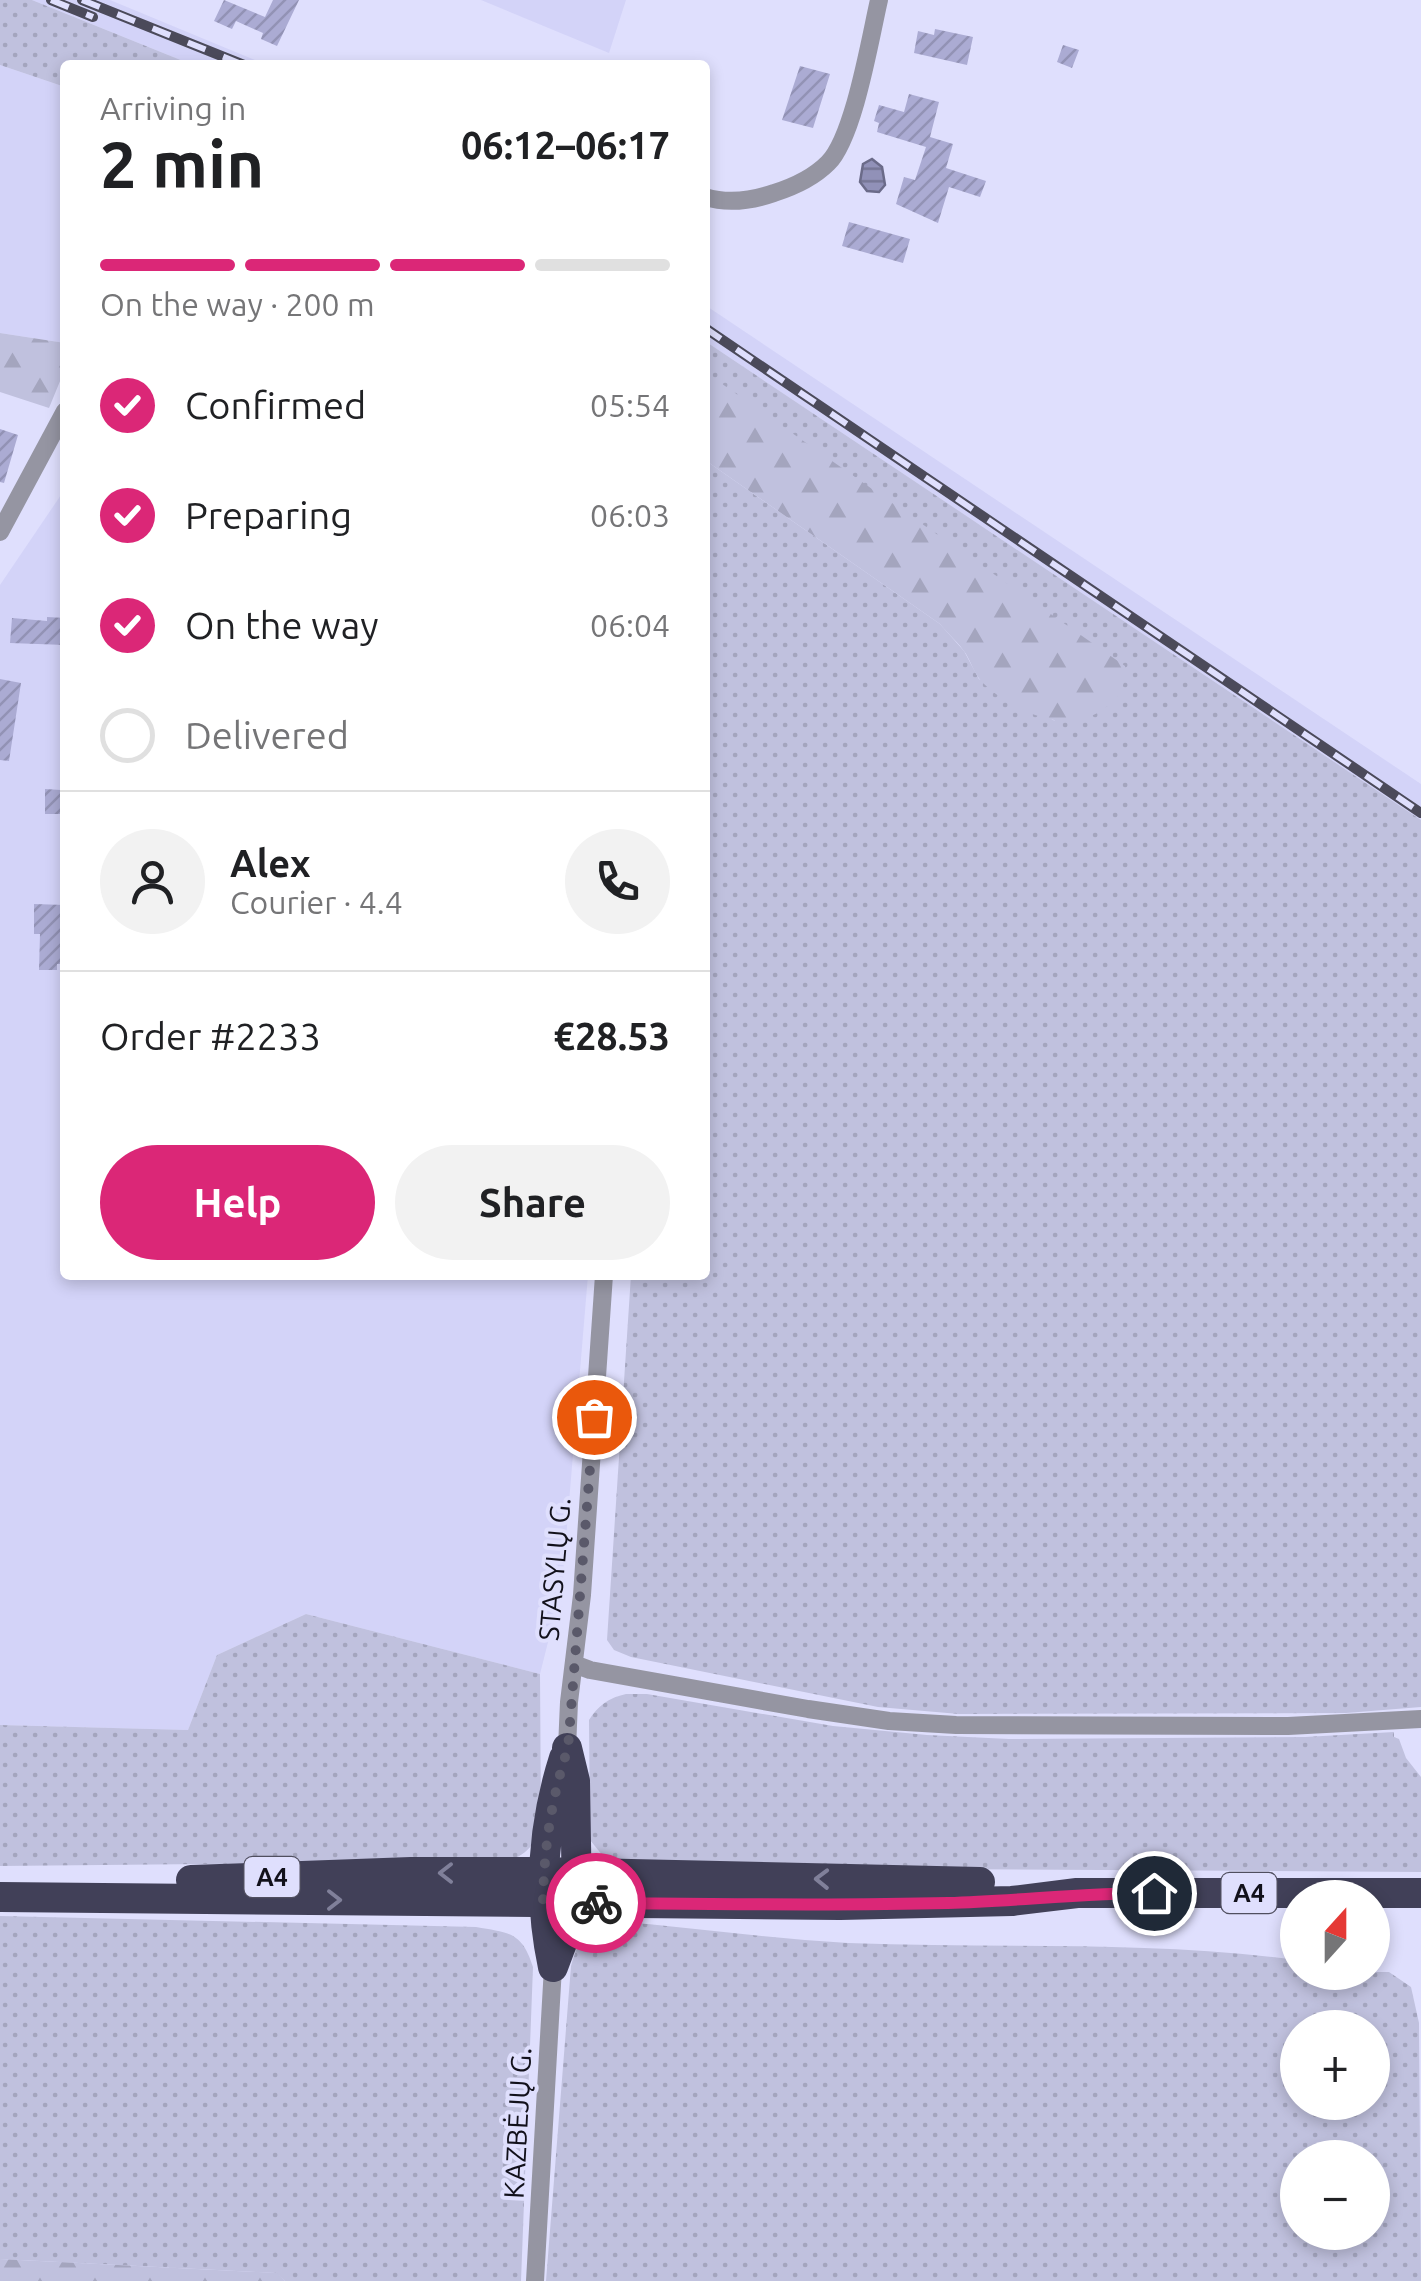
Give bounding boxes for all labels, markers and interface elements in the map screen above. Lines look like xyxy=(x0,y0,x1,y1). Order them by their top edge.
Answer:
text: Arriving in xyxy=(100,90,246,126)
text: 06:12–06:17 xyxy=(461,124,670,166)
text: 2 min xyxy=(100,127,264,200)
text: On the way · 200 m xyxy=(100,286,375,322)
icon: check xyxy=(100,378,155,433)
text: Confirmed xyxy=(185,384,366,426)
text: 05:54 xyxy=(590,387,670,423)
icon: check xyxy=(100,488,155,543)
text: Preparing xyxy=(185,494,352,536)
text: 06:03 xyxy=(590,497,670,533)
icon: check xyxy=(100,598,155,653)
text: On the way xyxy=(185,604,378,646)
text: 06:04 xyxy=(590,607,670,643)
text: Delivered xyxy=(185,714,349,756)
button: person xyxy=(100,829,205,934)
button: phone xyxy=(565,829,670,934)
text: Alex xyxy=(230,842,311,884)
text: Courier · 4.4 xyxy=(230,884,403,920)
text: Order #2233 xyxy=(100,1015,321,1057)
text: €28.53 xyxy=(553,1015,670,1057)
button: Help xyxy=(100,1145,375,1260)
button: Share xyxy=(395,1145,670,1260)
pin xyxy=(552,1375,637,1460)
icon: bag xyxy=(567,1390,622,1445)
street label: STASYLŲ G. xyxy=(532,1496,576,1642)
pin xyxy=(1112,1851,1197,1936)
courier xyxy=(546,1853,646,1953)
road number: A4 xyxy=(244,1857,300,1897)
one-way arrow xyxy=(437,1862,452,1884)
icon: home xyxy=(1127,1866,1182,1921)
one-way arrow xyxy=(813,1869,829,1890)
road number: A4 xyxy=(1222,1873,1276,1913)
icon: bike xyxy=(569,1876,624,1931)
north arrow xyxy=(1280,1880,1390,1990)
map controls xyxy=(1280,1880,1390,2250)
one-way arrow xyxy=(328,1889,343,1911)
button: + xyxy=(1280,2010,1390,2120)
street label: KAZBĖJŲ G. xyxy=(498,2046,536,2200)
button: − xyxy=(1280,2140,1390,2250)

